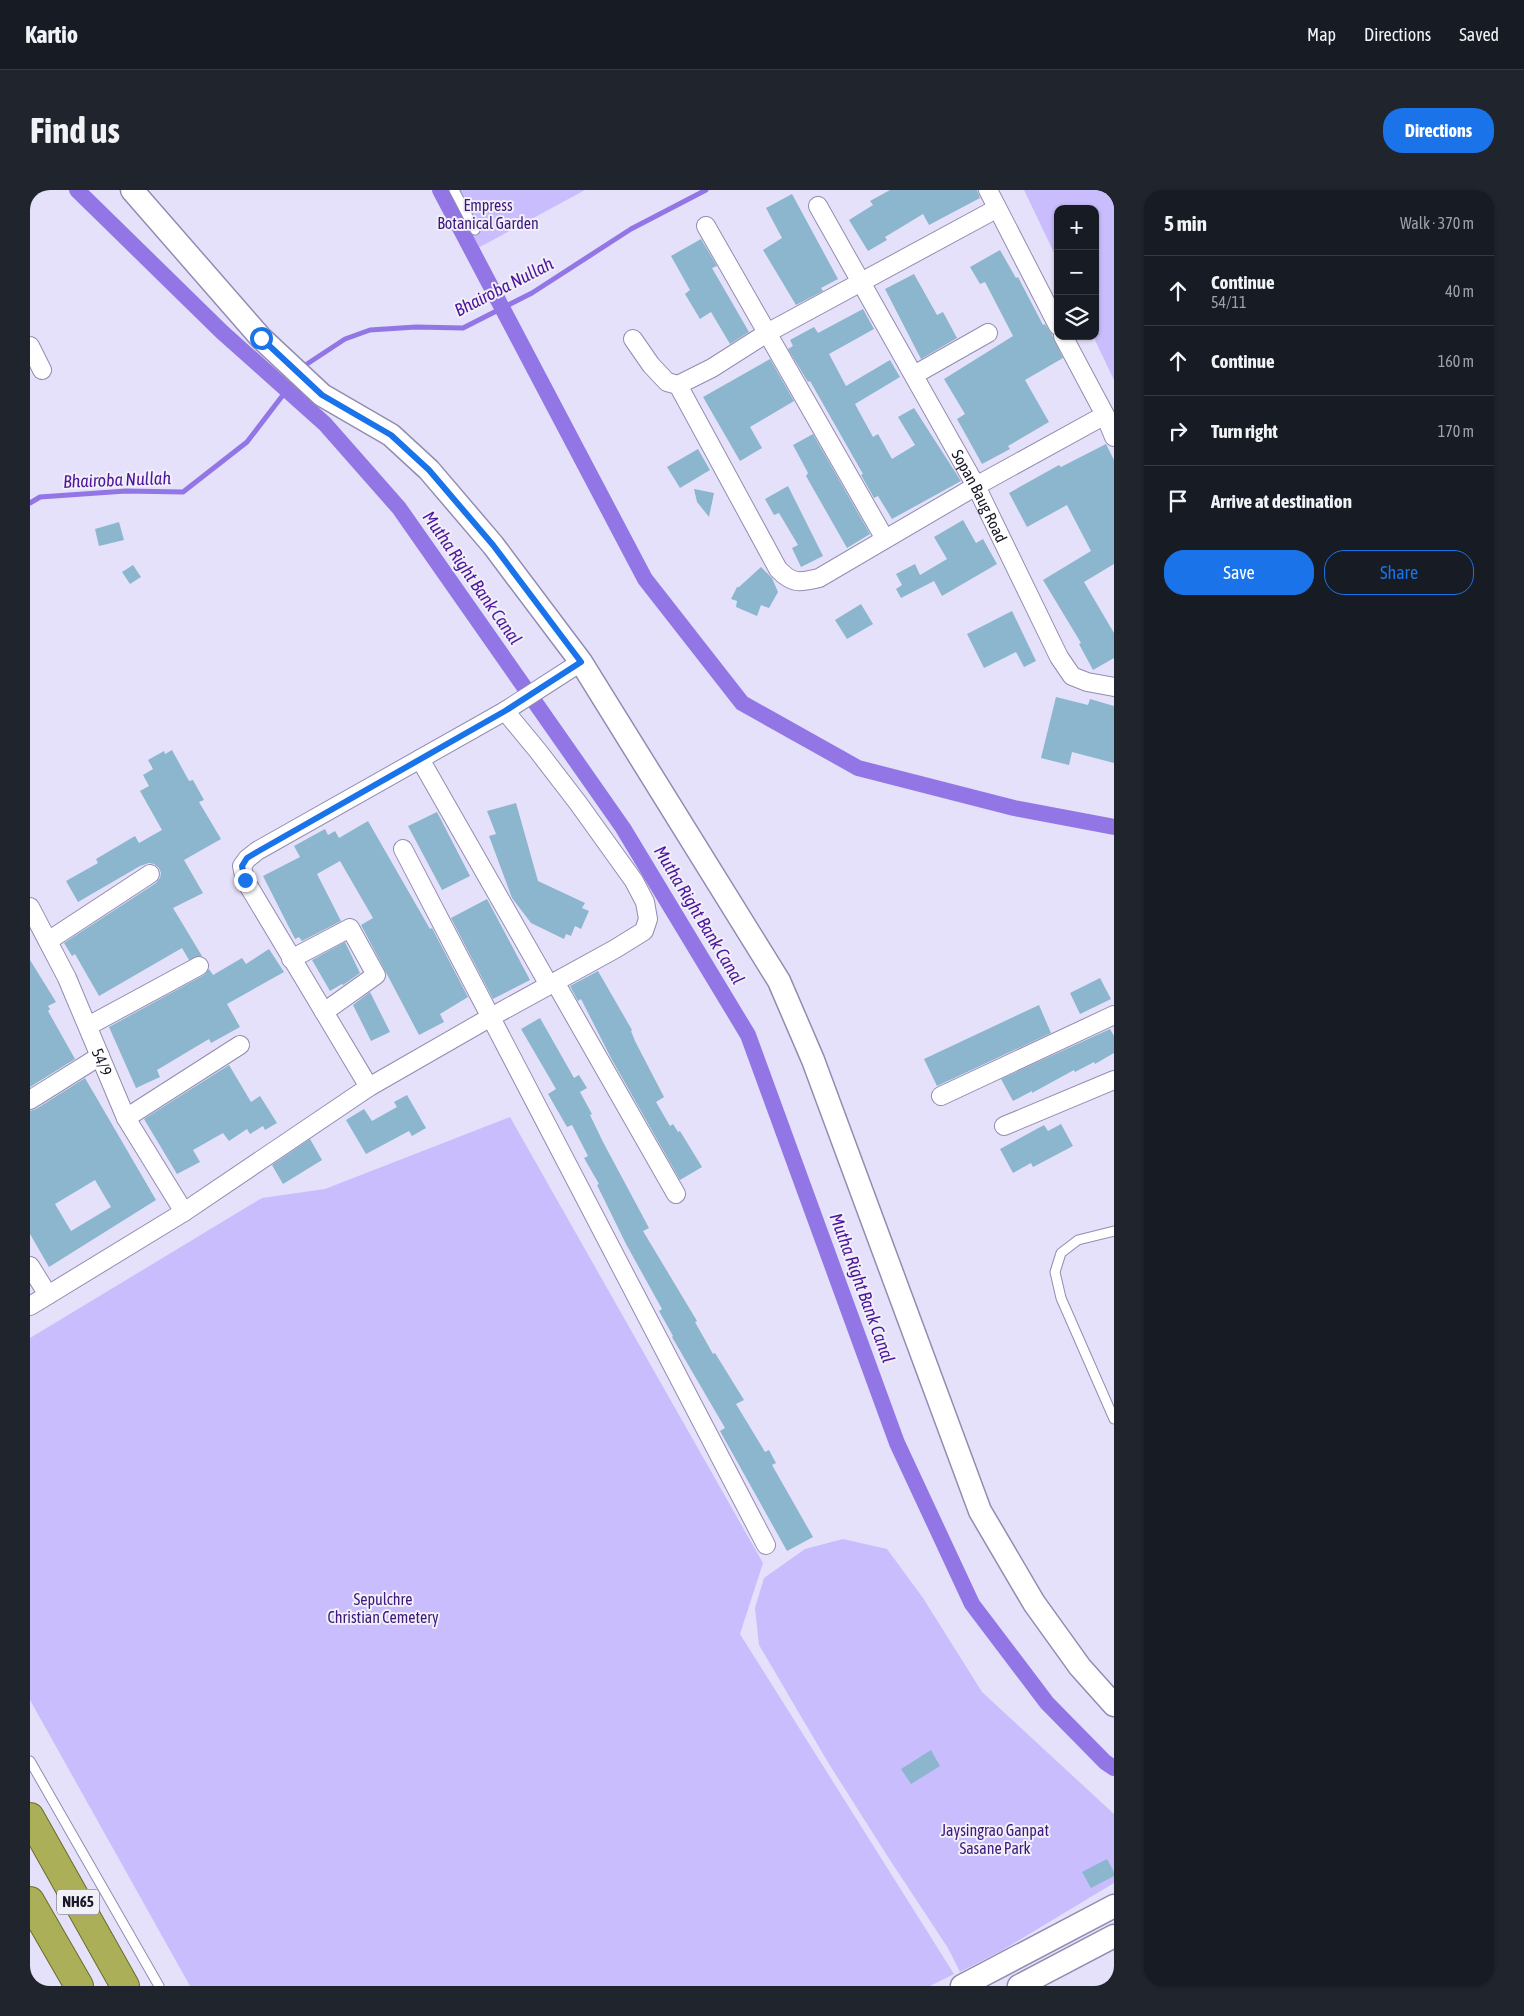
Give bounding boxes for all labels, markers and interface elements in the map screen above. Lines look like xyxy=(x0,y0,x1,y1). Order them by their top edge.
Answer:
text: Kartio xyxy=(25,21,78,48)
text: Map xyxy=(1307,24,1336,45)
text: Directions xyxy=(1364,24,1431,45)
text: Saved xyxy=(1459,24,1499,45)
button: Directions xyxy=(1383,108,1494,153)
text: Find us xyxy=(30,110,120,150)
park label: Empress Botanical Garden xyxy=(437,196,539,232)
map controls xyxy=(1054,205,1099,340)
button: + xyxy=(1054,205,1099,250)
text: 5 min xyxy=(1164,211,1207,235)
text: Walk · 370 m xyxy=(1400,214,1474,232)
button: − xyxy=(1054,250,1099,295)
water label: Bhairoba Nullah xyxy=(451,253,557,320)
text: Continue xyxy=(1211,271,1275,293)
icon: ahead xyxy=(1164,277,1192,305)
text: 40 m xyxy=(1445,282,1474,300)
text: 54/11 xyxy=(1211,293,1247,311)
button: layers xyxy=(1054,295,1099,340)
route start xyxy=(250,327,273,350)
icon: ahead xyxy=(1164,347,1192,375)
text: Continue xyxy=(1211,350,1275,372)
text: 160 m xyxy=(1438,352,1474,370)
icon: right xyxy=(1164,417,1192,445)
text: Turn right xyxy=(1211,420,1278,442)
text: 170 m xyxy=(1438,422,1474,440)
street label: Sopan Baug Road xyxy=(948,446,1011,545)
water label: Bhairoba Nullah xyxy=(63,467,172,492)
icon: arrive xyxy=(1164,487,1192,515)
text: Arrive at destination xyxy=(1211,490,1352,512)
water label: Mutha Right Bank Canal xyxy=(419,507,526,648)
button: Save xyxy=(1164,550,1314,595)
button: Share xyxy=(1324,550,1474,595)
water label: Mutha Right Bank Canal xyxy=(650,842,749,988)
route end xyxy=(234,869,257,892)
street label: 54/9 xyxy=(89,1045,116,1078)
water label: Mutha Right Bank Canal xyxy=(826,1210,899,1366)
park label: Sepulchre Christian Cemetery xyxy=(328,1590,439,1627)
park label: Jaysingrao Ganpat Sasane Park xyxy=(941,1821,1049,1857)
road number: NH65 xyxy=(57,1890,99,1914)

